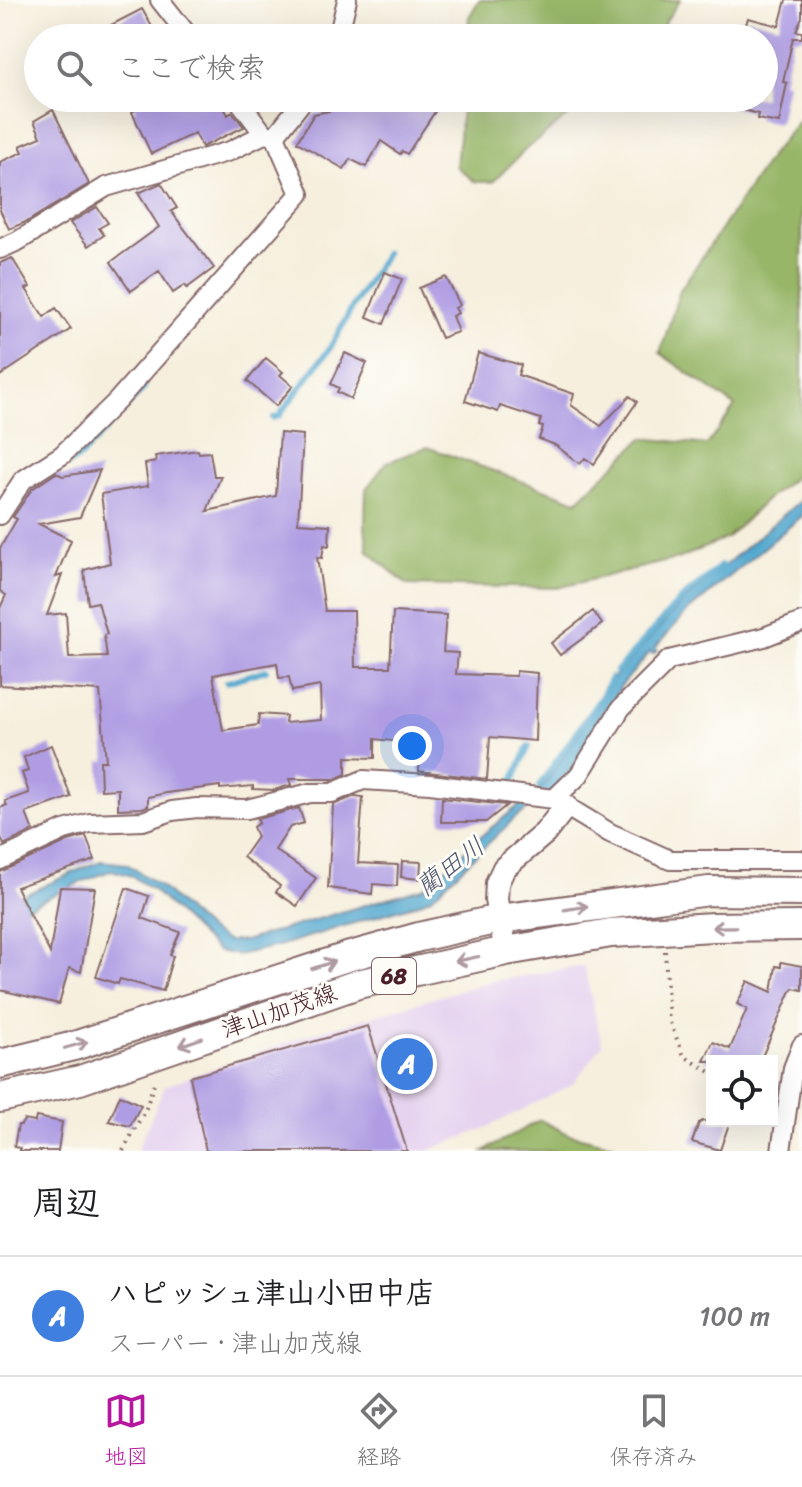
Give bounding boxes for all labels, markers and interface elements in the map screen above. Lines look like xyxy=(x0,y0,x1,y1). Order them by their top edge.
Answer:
search box xyxy=(24,24,778,112)
text: ここで検索 xyxy=(116,41,266,95)
icon: search xyxy=(52,46,96,90)
your location xyxy=(392,726,432,766)
water label: 藺田川 xyxy=(405,824,495,908)
one-way arrow xyxy=(563,899,588,914)
one-way arrow xyxy=(711,919,738,934)
one-way arrow xyxy=(454,952,480,967)
one-way arrow xyxy=(310,957,335,972)
road number: 68 xyxy=(372,958,416,994)
street label: 津山加茂線 xyxy=(215,972,343,1050)
pin: A xyxy=(381,1034,433,1094)
one-way arrow xyxy=(179,1035,204,1050)
one-way arrow xyxy=(62,1037,88,1052)
map controls xyxy=(706,1055,778,1127)
button: locate xyxy=(706,1055,778,1127)
text: 周辺 xyxy=(32,1173,100,1233)
text: ハピッシュ津山小田中店 xyxy=(108,1266,436,1320)
text: A xyxy=(49,1293,67,1339)
text: 100 m xyxy=(699,1293,770,1339)
text: スーパー · 津山加茂線 xyxy=(108,1320,361,1366)
tab: 地図 xyxy=(104,1389,148,1476)
tab: 経路 xyxy=(357,1389,401,1476)
tab: 保存済み xyxy=(610,1389,698,1476)

